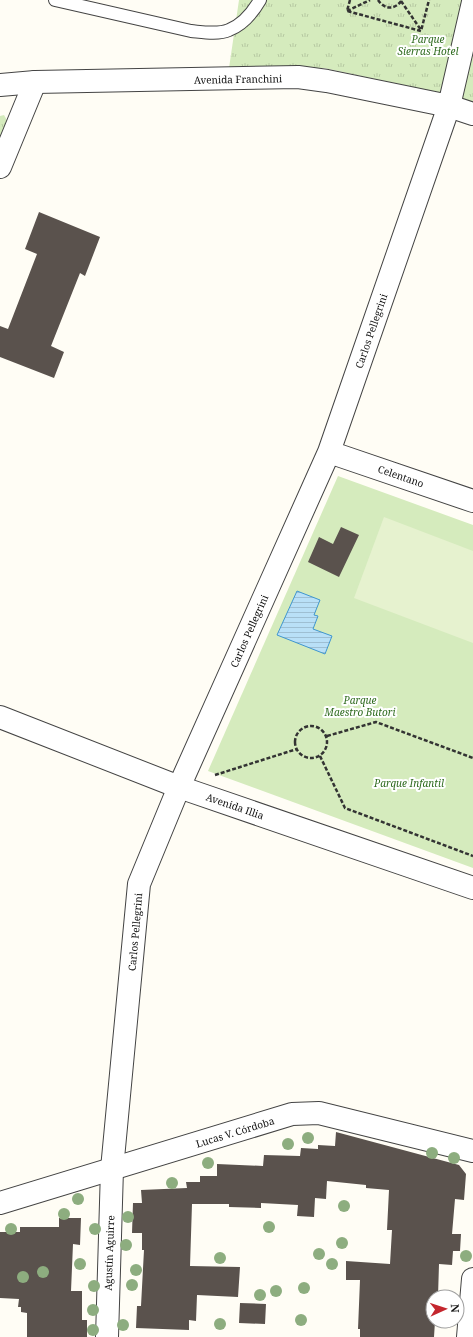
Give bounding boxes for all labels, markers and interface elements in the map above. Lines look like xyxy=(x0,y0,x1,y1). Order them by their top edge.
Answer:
park label: Parque Sierras Hotel xyxy=(398,32,458,58)
street label: Avenida Franchini xyxy=(194,71,283,87)
street label: Carlos Pellegrini xyxy=(352,291,391,370)
street label: Celentano xyxy=(376,462,426,490)
street label: Carlos Pellegrini xyxy=(227,592,272,670)
park label: Parque Maestro Butori xyxy=(324,693,395,719)
park label: Parque Infantil xyxy=(373,776,444,790)
street label: Avenida Illia xyxy=(204,790,266,823)
street label: Carlos Pellegrini xyxy=(125,892,145,972)
street label: Lucas V. Córdoba xyxy=(194,1113,276,1151)
street label: Agustín Aguirre xyxy=(101,1215,117,1291)
north arrow xyxy=(425,1289,465,1329)
text: N xyxy=(448,1304,463,1314)

